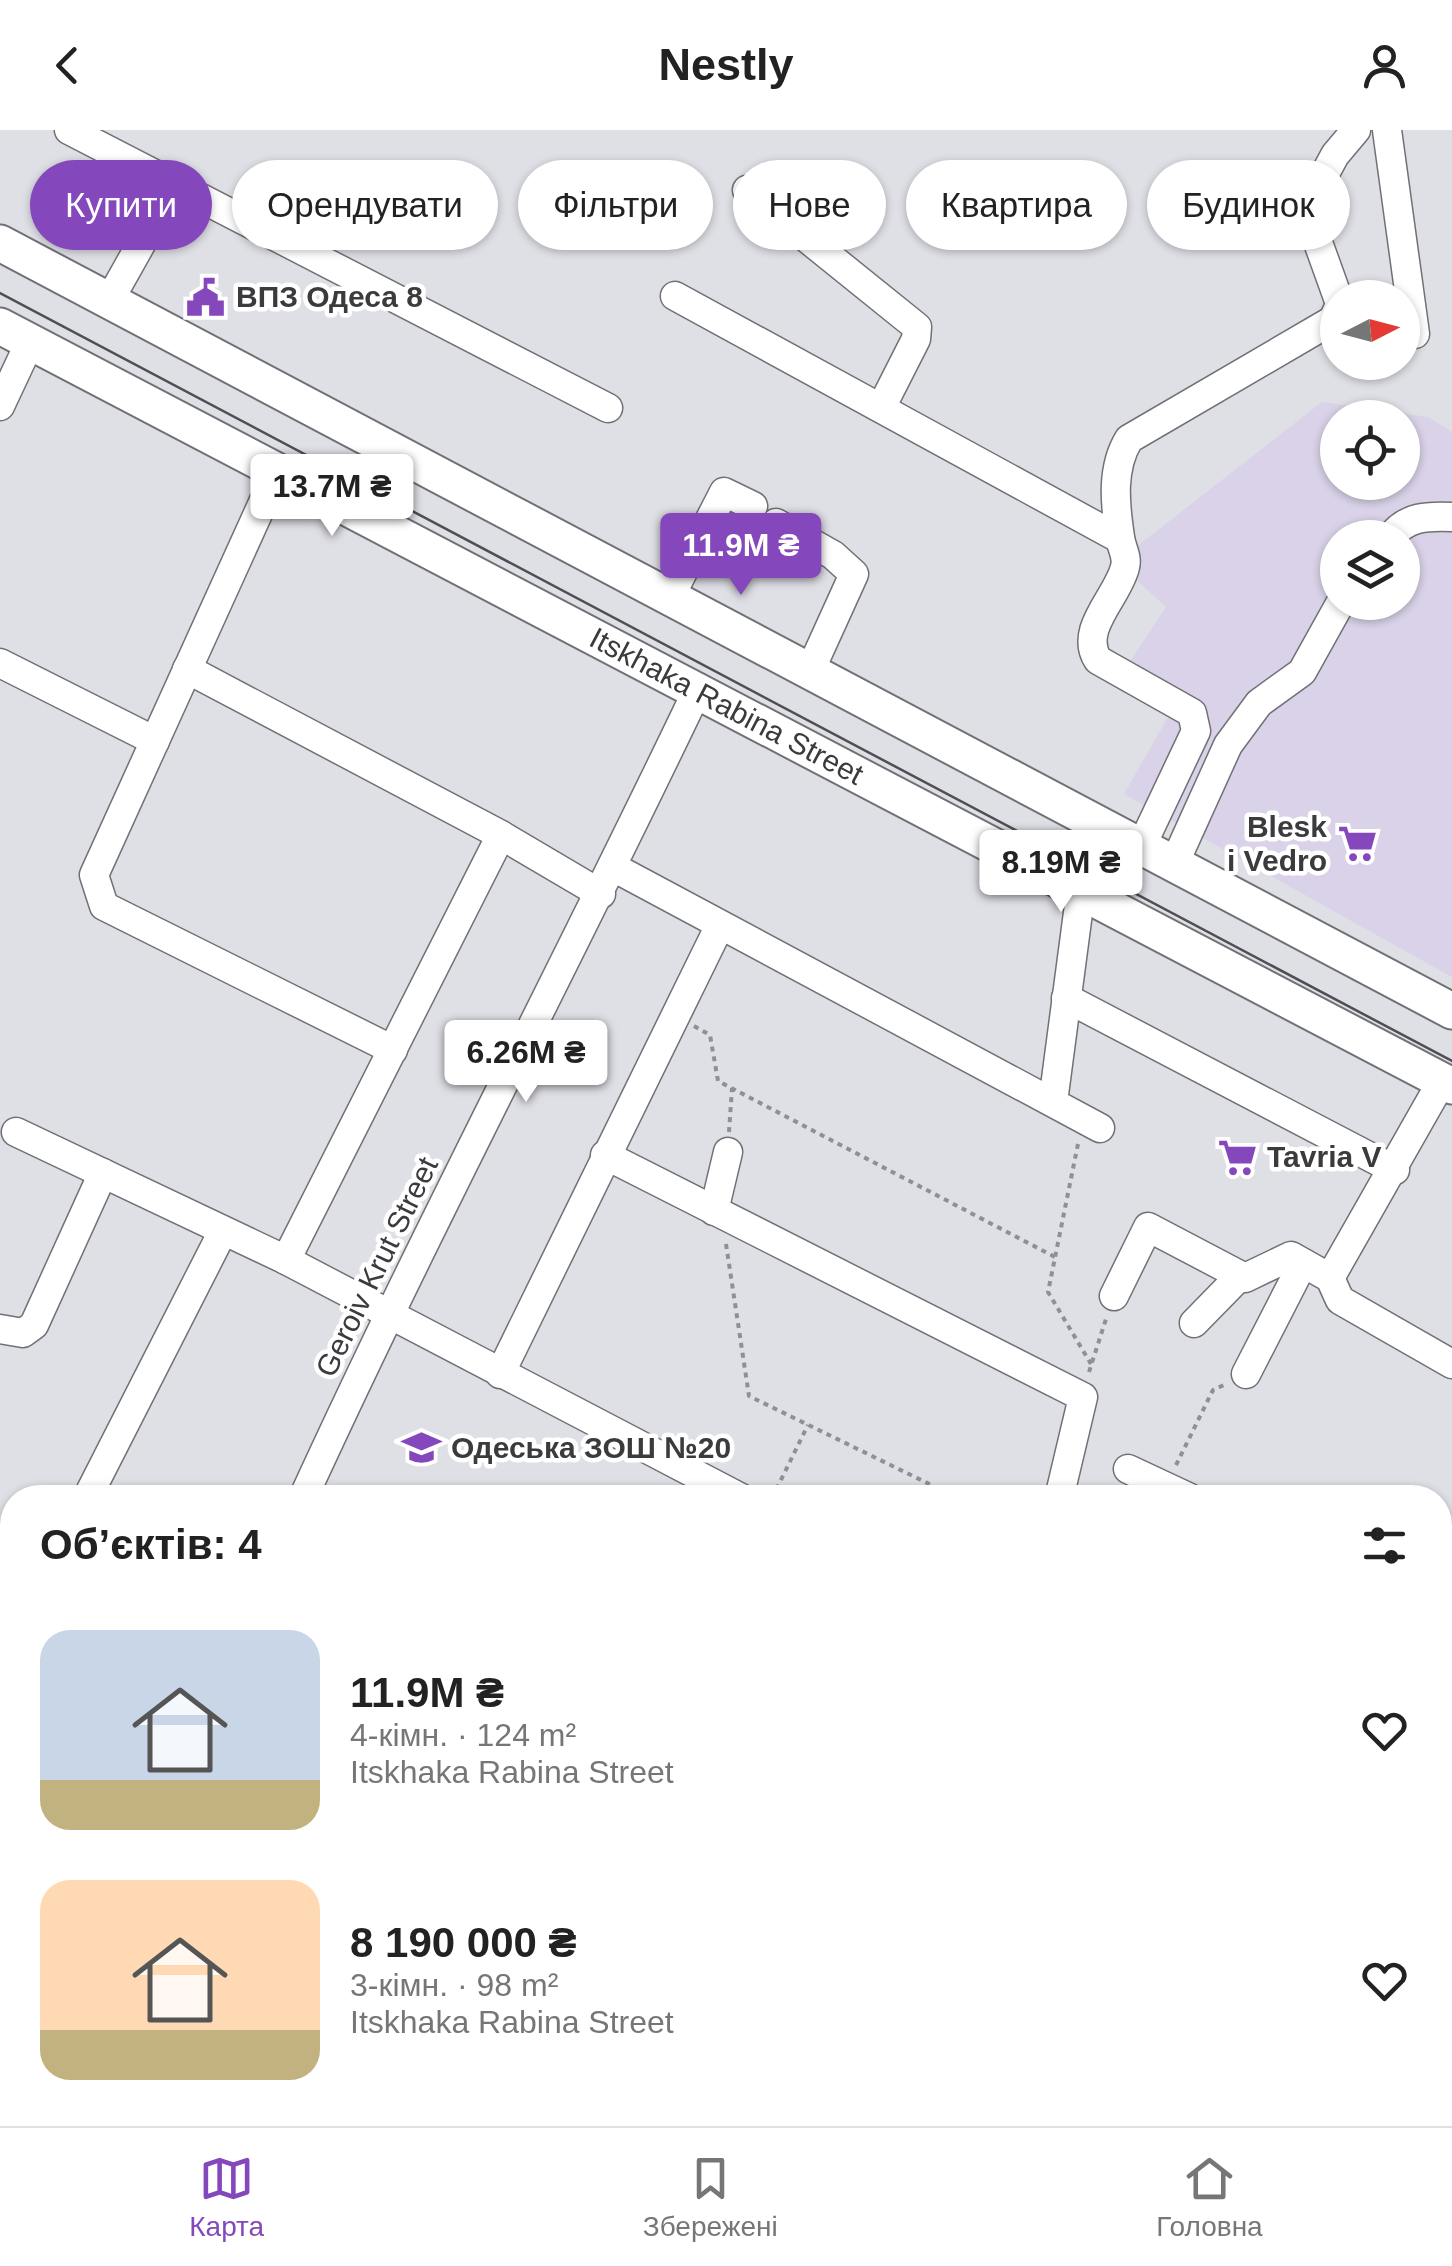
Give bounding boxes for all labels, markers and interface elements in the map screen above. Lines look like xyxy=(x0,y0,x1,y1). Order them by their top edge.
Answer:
icon: back xyxy=(40,38,95,93)
icon: person xyxy=(1357,38,1412,93)
text: Nestly xyxy=(658,39,794,90)
chip: Купити xyxy=(30,160,212,250)
chip: Орендувати xyxy=(232,160,498,250)
chip: Фільтри xyxy=(518,160,713,250)
chip: Нове xyxy=(733,160,886,250)
chip: Квартира xyxy=(906,160,1127,250)
chip: Будинок xyxy=(1147,160,1350,250)
public building icon: ВПЗ Одеса 8 xyxy=(185,276,227,318)
place label: ВПЗ Одеса 8 xyxy=(236,280,423,313)
north arrow xyxy=(1320,280,1420,380)
map controls xyxy=(1320,280,1420,620)
button: locate xyxy=(1320,400,1420,500)
pin: 13.7M ₴ xyxy=(240,454,424,539)
text: 13.7M ₴ xyxy=(272,468,392,504)
pin: 11.9M ₴ xyxy=(649,513,833,598)
button: layers xyxy=(1320,520,1420,620)
text: 11.9M ₴ xyxy=(682,527,800,563)
street label: Itskhaka Rabina Street xyxy=(585,621,869,791)
place label: Blesk i Vedro xyxy=(1227,810,1327,877)
supermarket icon: Blesk i Vedro xyxy=(1336,823,1378,865)
pin: 8.19M ₴ xyxy=(969,830,1153,915)
text: 8.19M ₴ xyxy=(1001,844,1121,880)
pin: 6.26M ₴ xyxy=(434,1020,618,1105)
text: 6.26M ₴ xyxy=(466,1034,586,1070)
supermarket icon: Tavria V xyxy=(1216,1136,1258,1178)
place label: Tavria V xyxy=(1267,1140,1382,1173)
street label: Geroiv Krut Street xyxy=(309,1151,444,1382)
school or university icon: Одеська ЗОШ №20 xyxy=(400,1427,442,1469)
place label: Одеська ЗОШ №20 xyxy=(451,1431,731,1464)
icon: filters xyxy=(1357,1518,1412,1573)
text: Об’єктів: 4 xyxy=(40,1521,262,1568)
text: 11.9M ₴ xyxy=(350,1669,504,1716)
icon: home xyxy=(120,1670,240,1790)
icon: heart xyxy=(1357,1703,1412,1758)
text: 4-кімн. · 124 m² xyxy=(350,1717,576,1753)
text: Itskhaka Rabina Street xyxy=(350,1754,674,1790)
text: 8 190 000 ₴ xyxy=(350,1919,577,1966)
icon: home xyxy=(120,1920,240,2040)
icon: heart xyxy=(1357,1953,1412,2008)
text: 3-кімн. · 98 m² xyxy=(350,1967,558,2003)
text: Itskhaka Rabina Street xyxy=(350,2004,674,2040)
tab: Карта xyxy=(189,2151,264,2243)
tab: Збережені xyxy=(643,2151,778,2243)
tab: Головна xyxy=(1156,2151,1263,2243)

